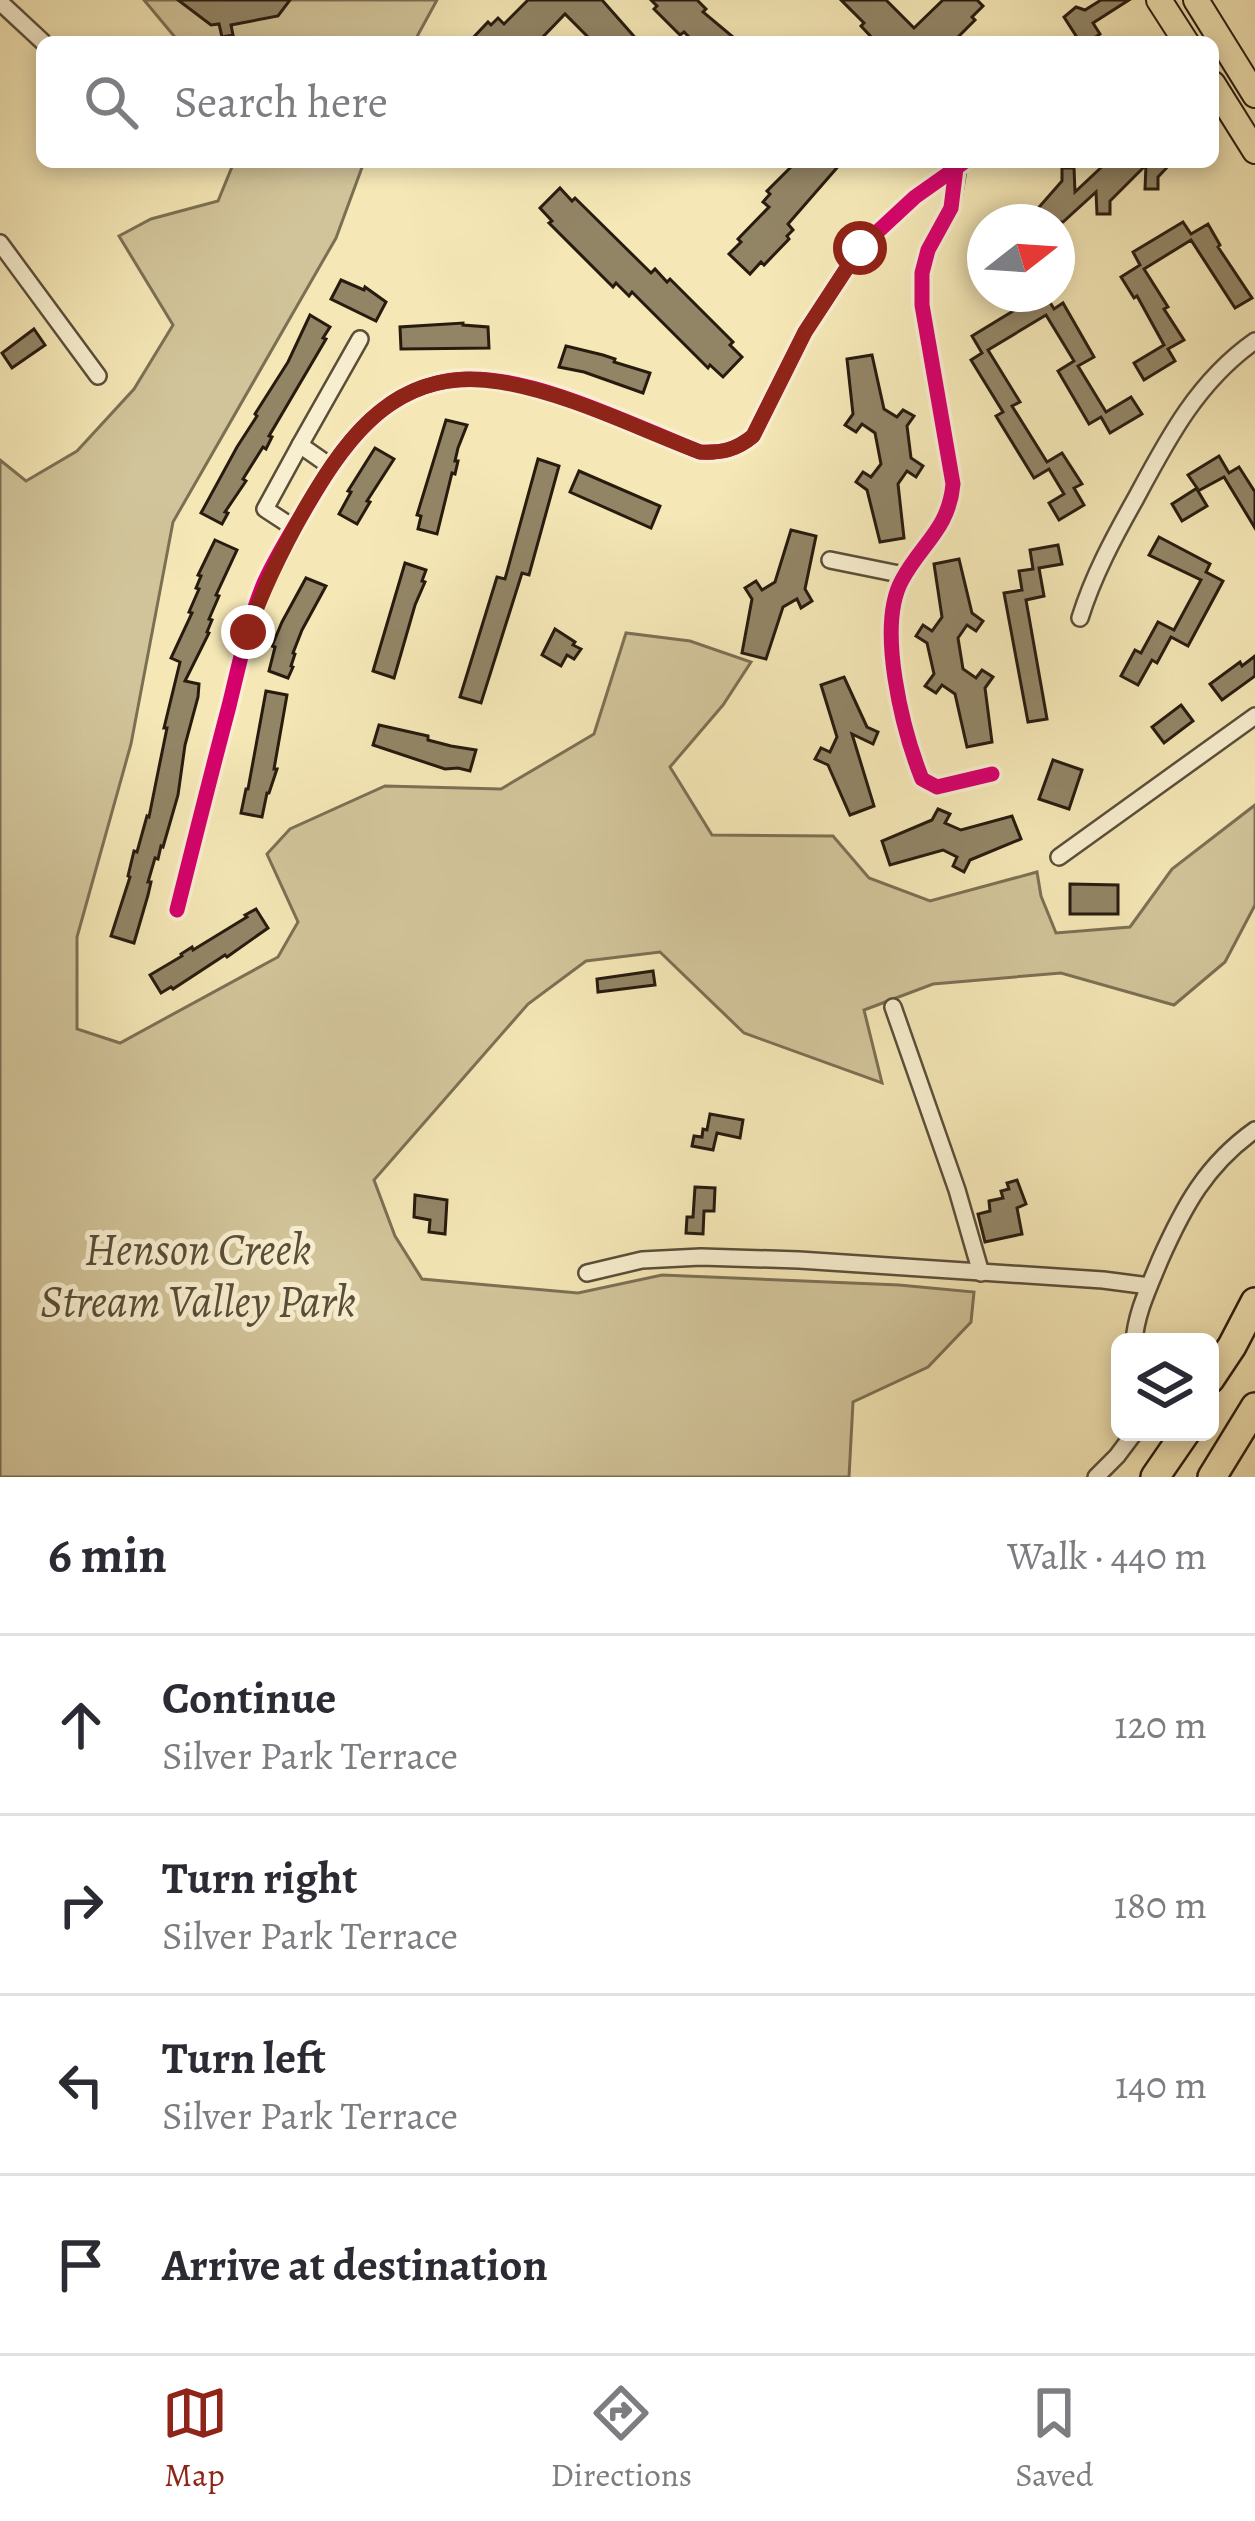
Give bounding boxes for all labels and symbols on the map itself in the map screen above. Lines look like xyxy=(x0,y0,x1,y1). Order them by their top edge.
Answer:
north arrow xyxy=(967,204,1075,312)
route start xyxy=(833,221,887,275)
route end xyxy=(221,605,275,659)
park label: Henson Creek Stream Valley Park xyxy=(40,1218,356,1332)

